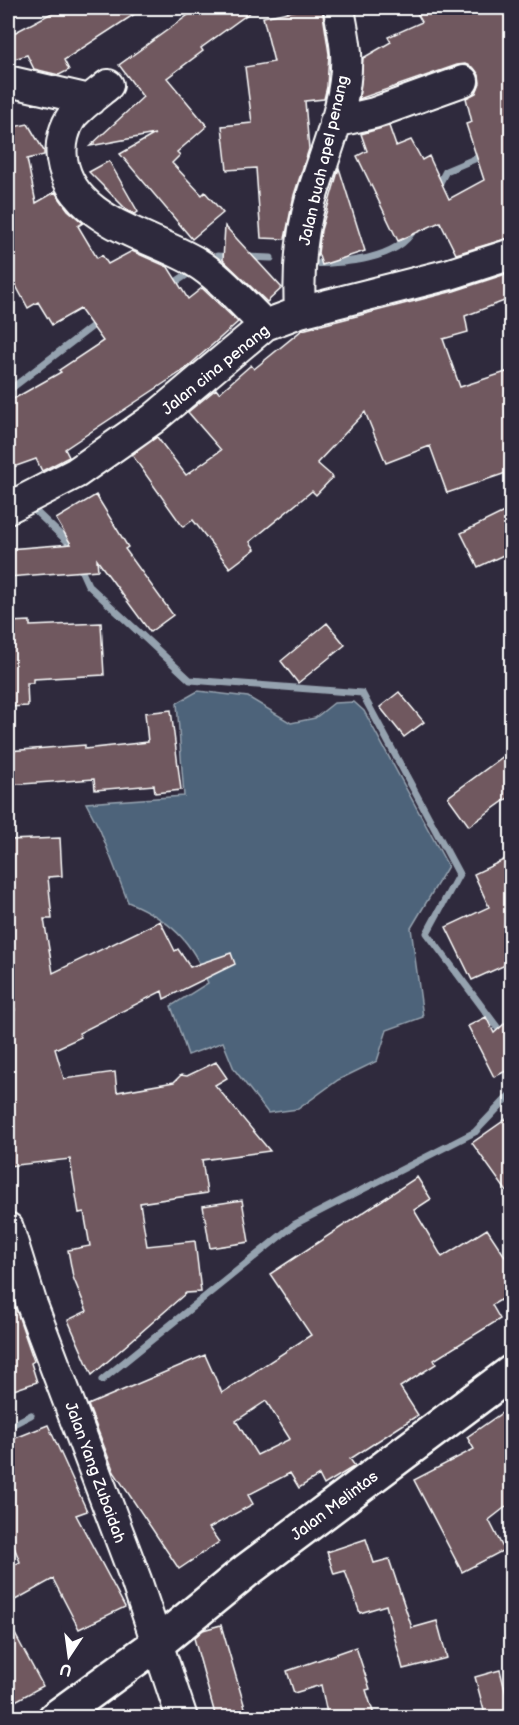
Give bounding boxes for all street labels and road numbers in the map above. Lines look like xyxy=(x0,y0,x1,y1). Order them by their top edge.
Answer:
street label: Jalan buah apel penang xyxy=(296,74,353,247)
street label: Jalan cina penang xyxy=(158,321,273,419)
street label: Jalan Yang Zubaidah xyxy=(60,1399,129,1546)
street label: Jalan Melintas xyxy=(288,1467,382,1545)

